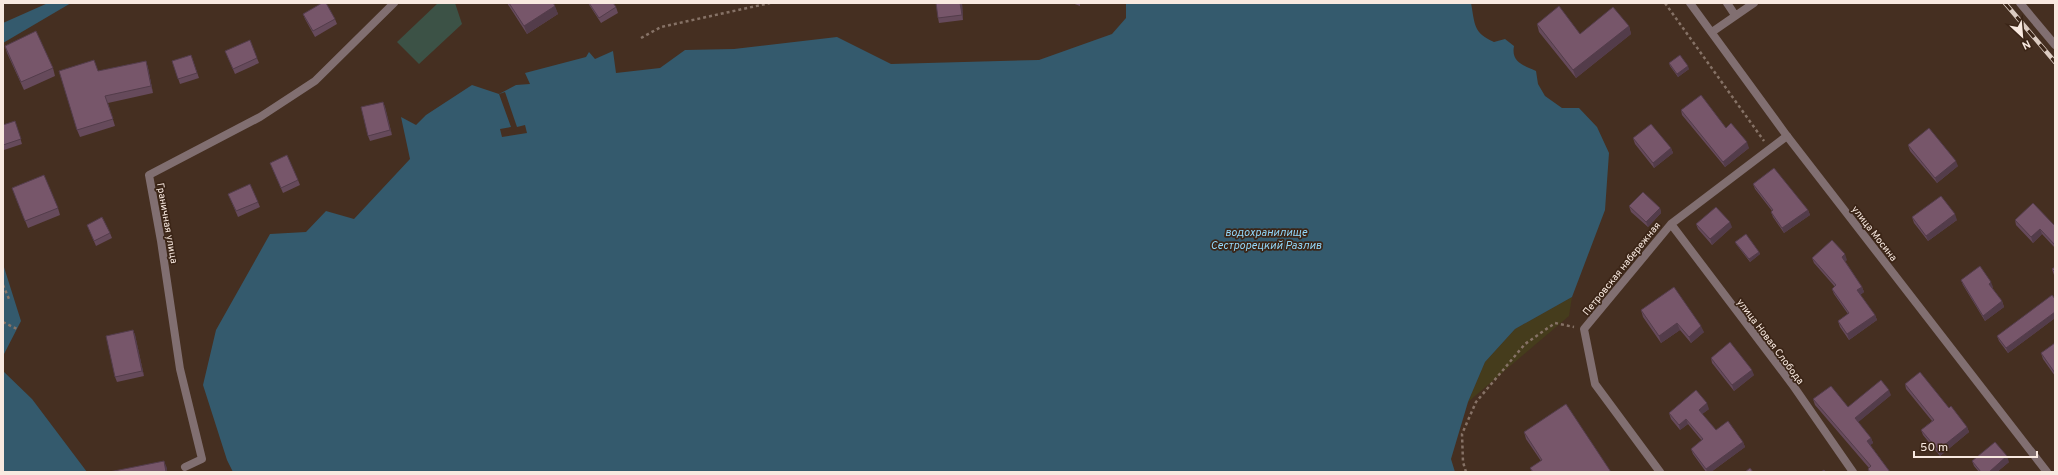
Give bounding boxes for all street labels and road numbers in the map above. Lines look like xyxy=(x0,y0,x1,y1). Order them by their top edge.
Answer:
street label: Граничная улица xyxy=(153,182,180,265)
street label: улица Мосина xyxy=(1848,204,1900,264)
street label: Петровская набережная xyxy=(1580,219,1664,318)
street label: улица Новая Слобода xyxy=(1733,296,1806,387)

